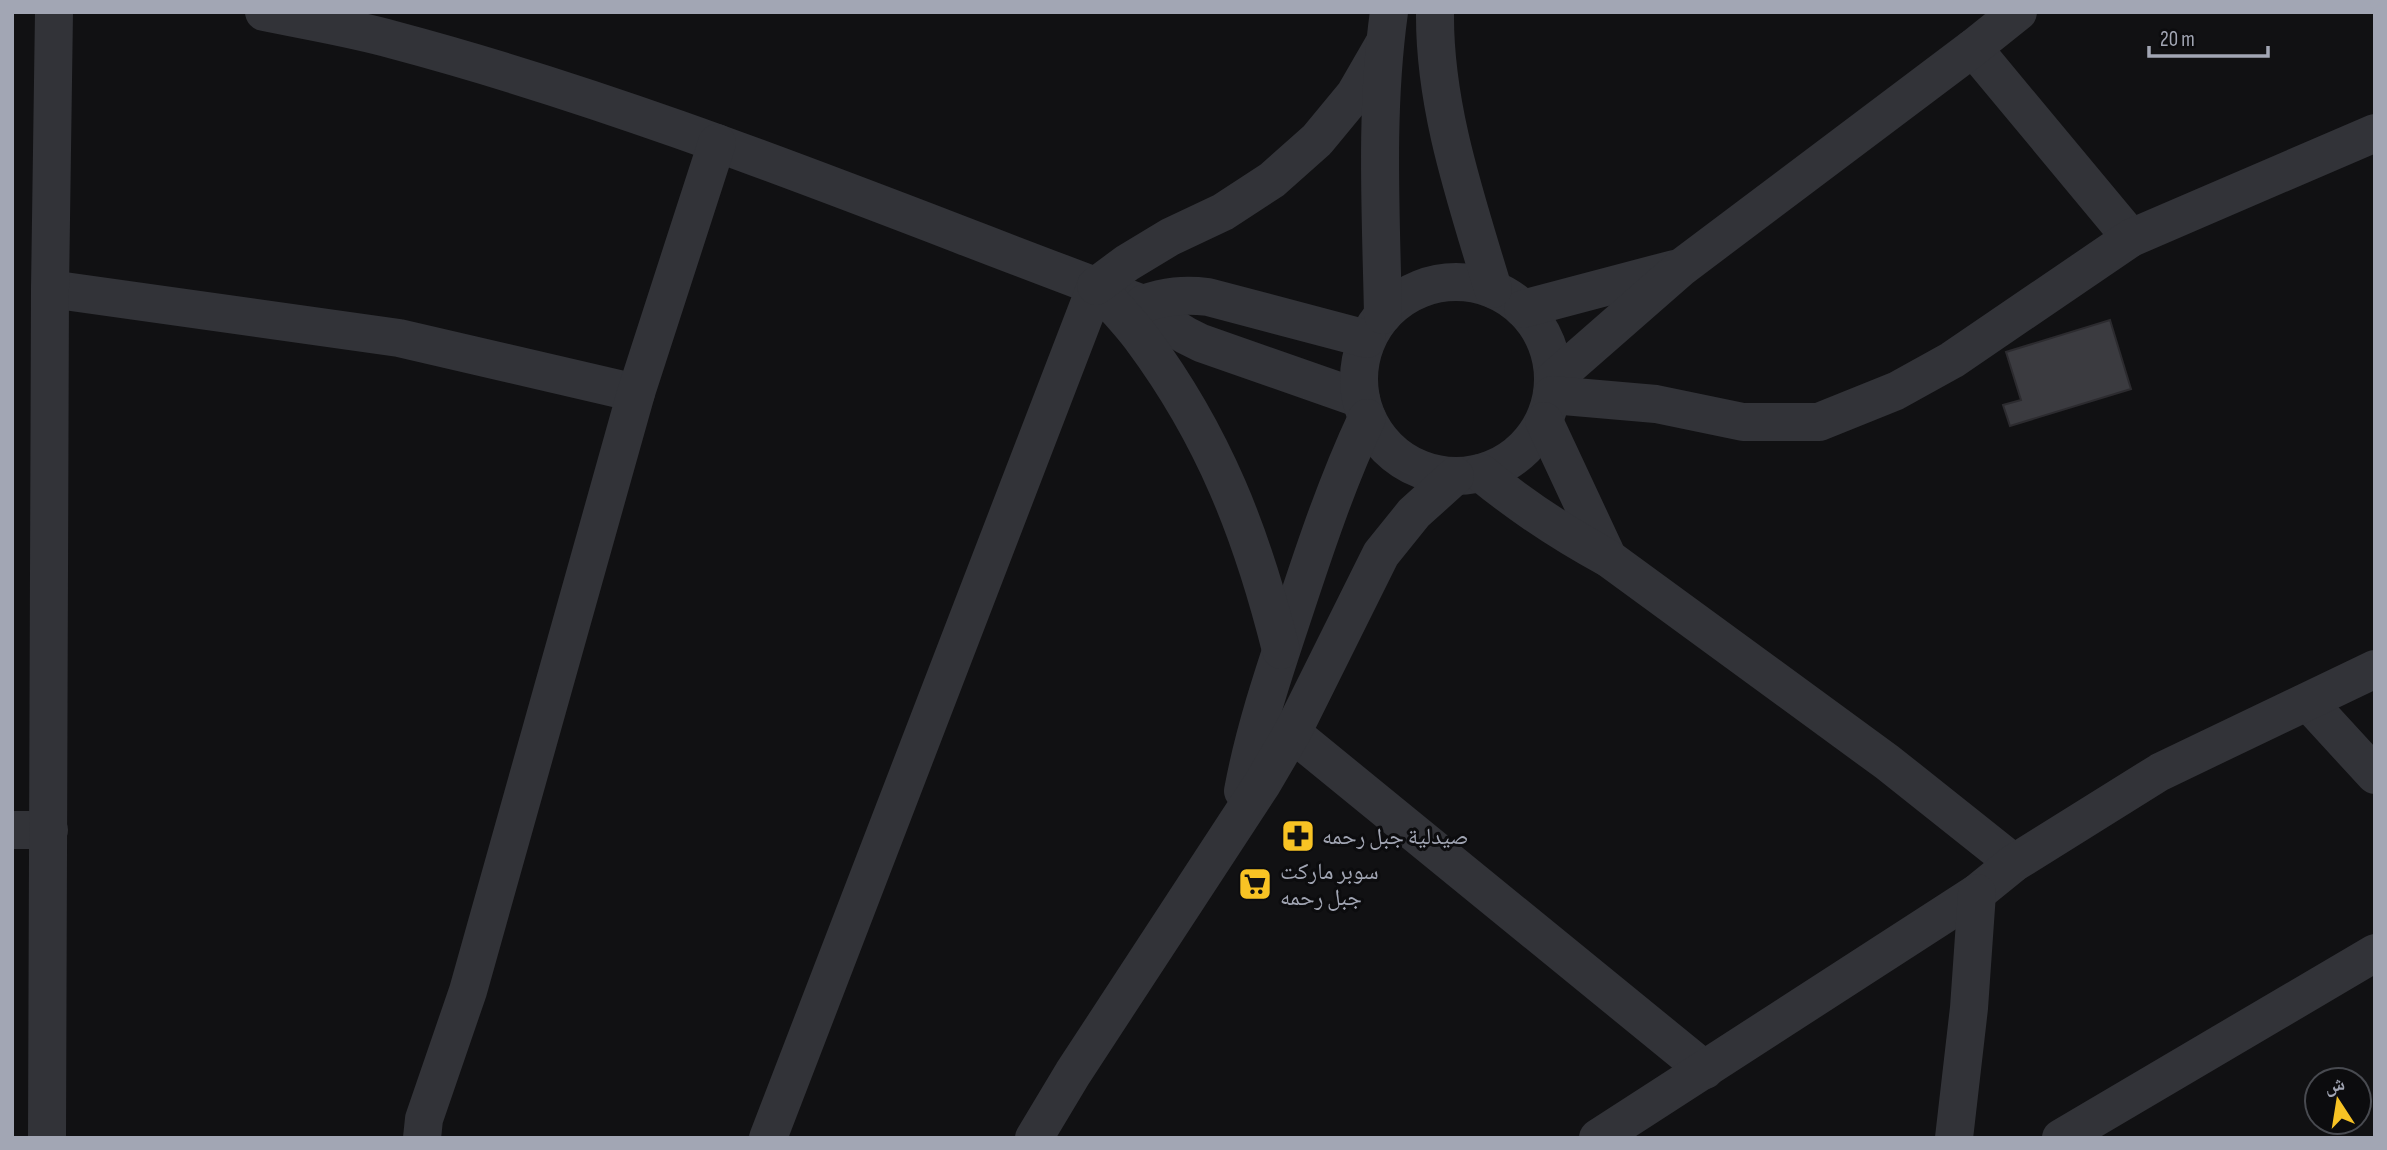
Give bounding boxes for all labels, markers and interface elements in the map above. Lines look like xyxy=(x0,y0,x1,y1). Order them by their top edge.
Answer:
scale bar xyxy=(2149,14,2268,58)
text: 20 m xyxy=(2160,27,2195,52)
pharmacy icon: صيدلية جبل رحمه xyxy=(1279,817,1317,855)
place label: صيدلية جبل رحمه xyxy=(1322,823,1468,851)
place label: سوبر ماركت جبل رحمه xyxy=(1280,858,1379,912)
supermarket icon: سوبر ماركت جبل رحمه xyxy=(1236,865,1274,903)
north arrow xyxy=(2303,1066,2373,1136)
text: ش xyxy=(2323,1072,2347,1099)

